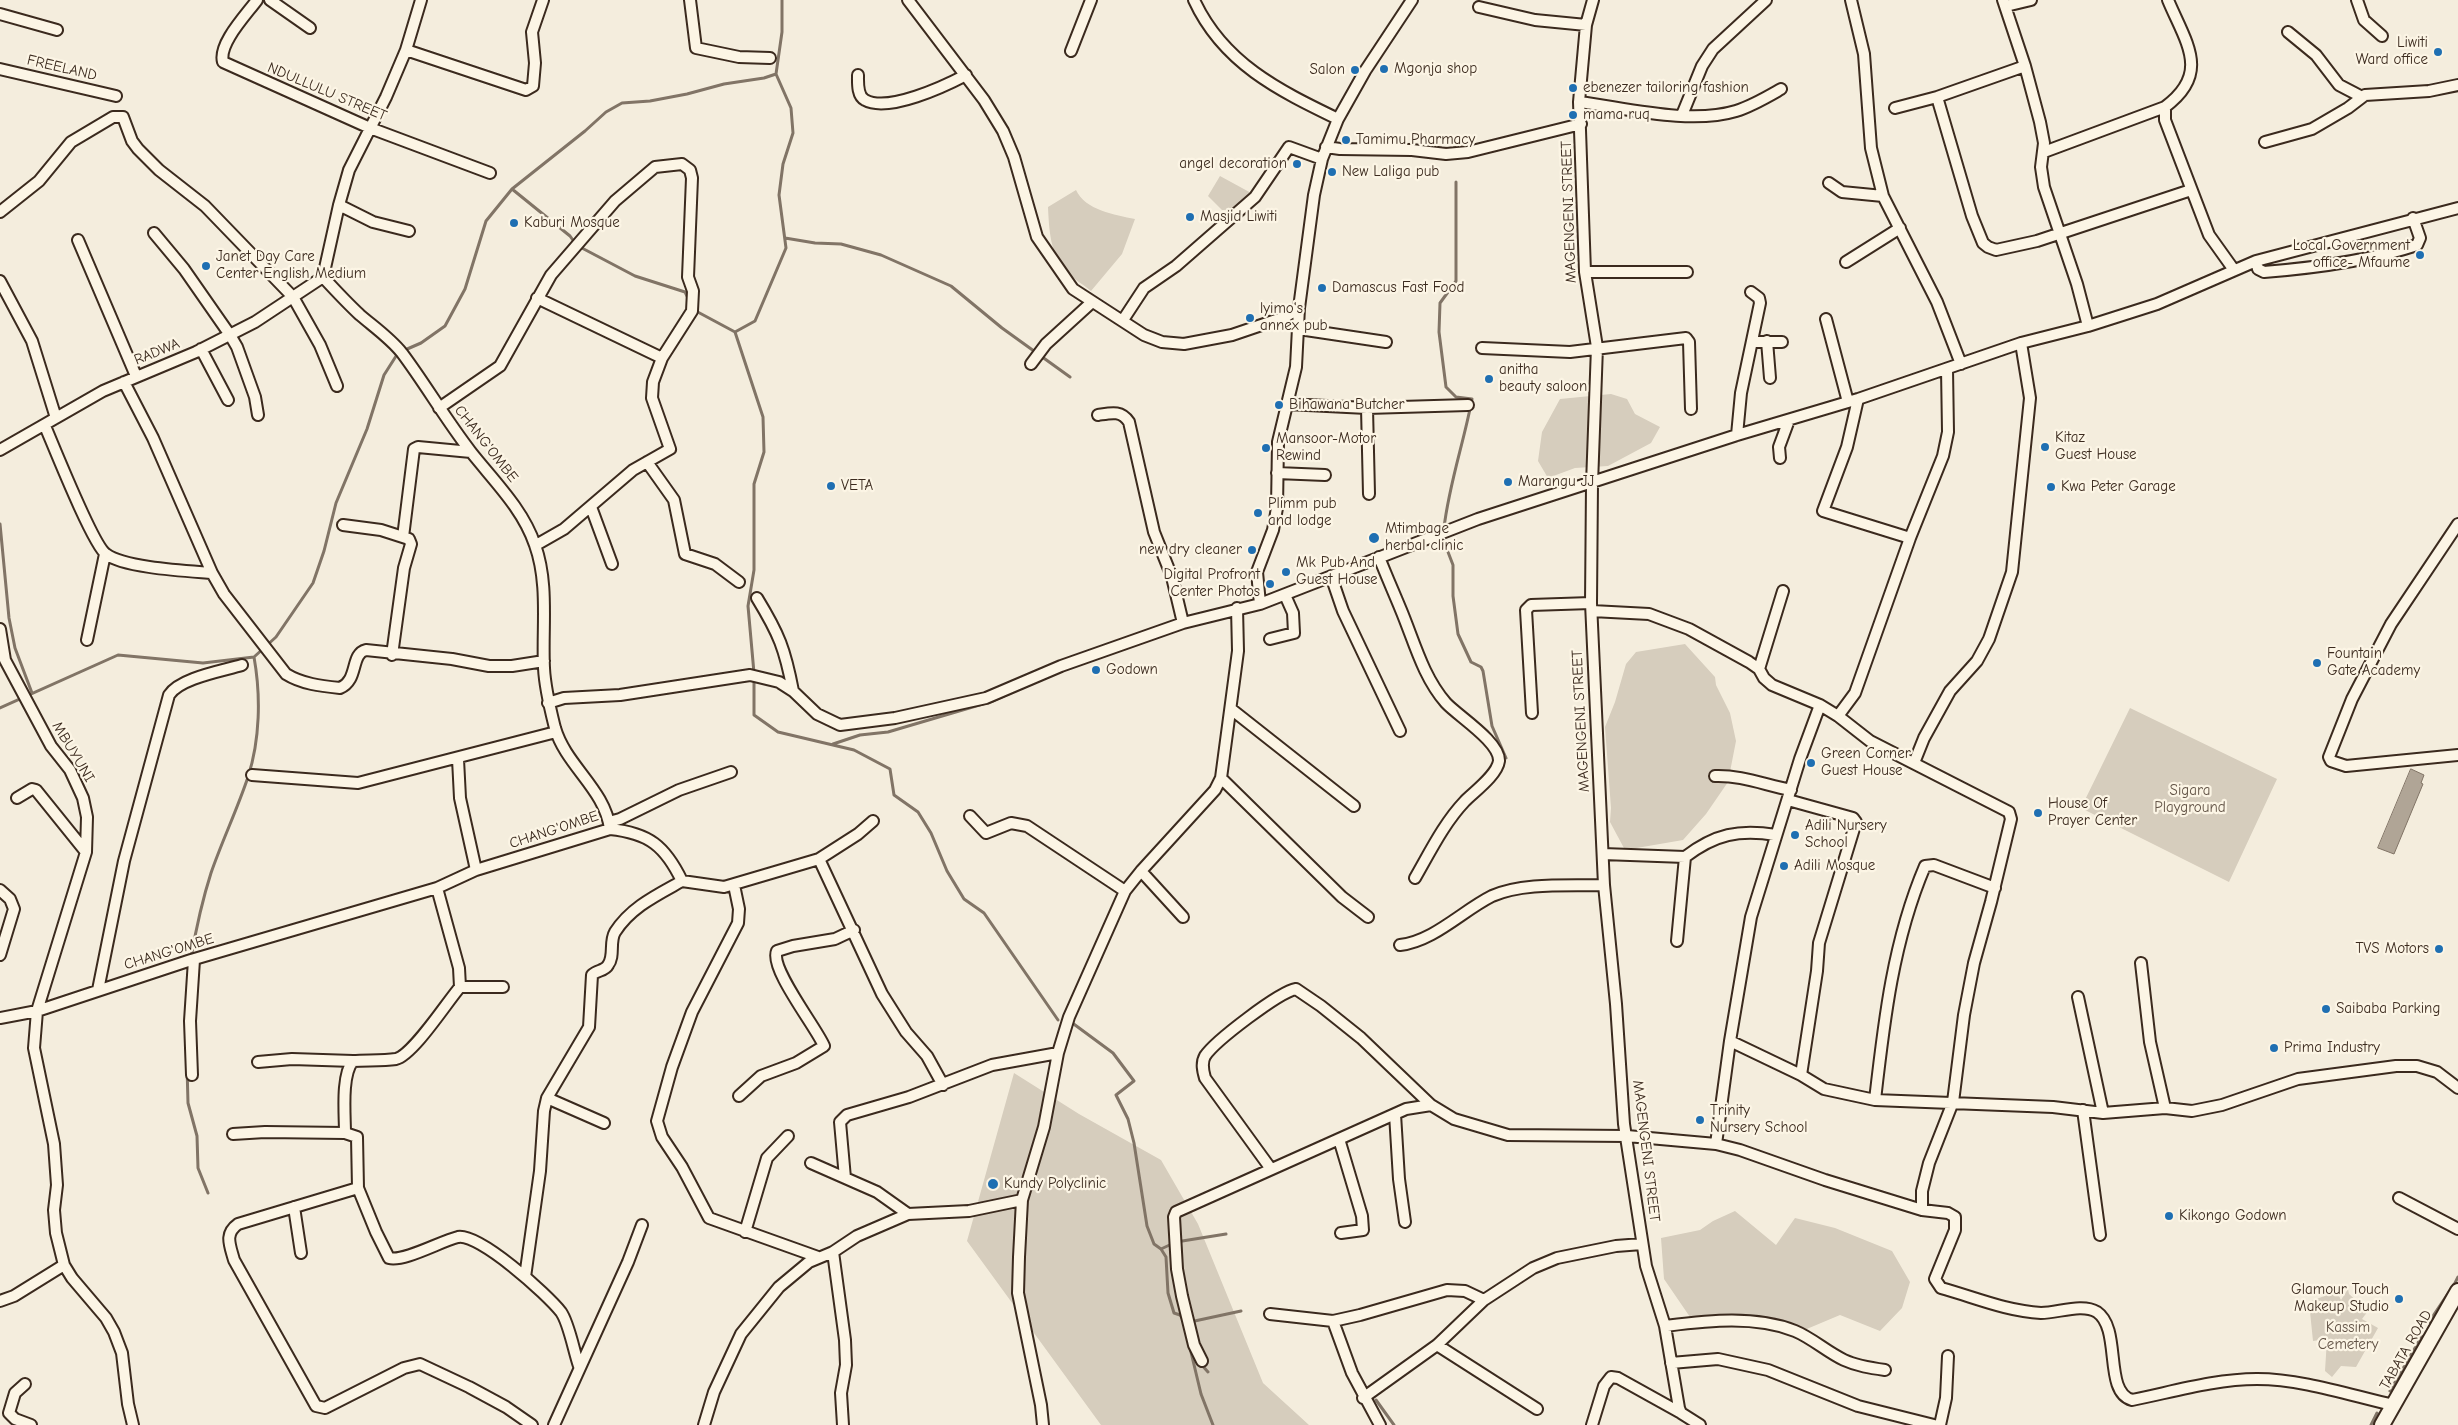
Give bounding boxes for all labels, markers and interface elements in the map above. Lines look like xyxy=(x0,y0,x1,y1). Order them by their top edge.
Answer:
place label: Liwiti Ward office xyxy=(2355,34,2428,69)
marker: Liwiti Ward office xyxy=(2432,46,2444,58)
street label: FREELAND xyxy=(25,51,99,85)
street label: NDULLULU STREET xyxy=(265,59,389,125)
place label: Mgonja shop xyxy=(1394,60,1477,78)
place label: Salon xyxy=(1309,61,1345,79)
marker: Mgonja shop xyxy=(1378,63,1390,75)
marker: Salon xyxy=(1349,64,1361,76)
place label: ebenezer tailoring fashion xyxy=(1583,79,1749,97)
marker: ebenezer tailoring fashion xyxy=(1567,82,1579,94)
place label: mama ruq xyxy=(1583,106,1650,124)
marker: mama ruq xyxy=(1567,109,1579,121)
place label: Tamimu Pharmacy xyxy=(1356,131,1475,149)
marker: Tamimu Pharmacy xyxy=(1340,134,1352,146)
street label: MAGENGENI STREET xyxy=(1558,141,1580,283)
place label: angel decoration xyxy=(1179,155,1287,173)
marker: angel decoration xyxy=(1291,158,1303,170)
place label: New Laliga pub xyxy=(1342,163,1439,181)
marker: New Laliga pub xyxy=(1326,166,1338,178)
place label: Masjid Liwiti xyxy=(1200,208,1277,226)
marker: Masjid Liwiti xyxy=(1184,211,1196,223)
place label: Kaburi Mosque xyxy=(524,214,620,232)
marker: Kaburi Mosque xyxy=(508,217,520,229)
place label: Local Government office- Mfaume xyxy=(2293,237,2410,272)
place label: Janet Day Care Center English Medium xyxy=(216,248,366,283)
marker: Local Government office- Mfaume xyxy=(2414,249,2426,261)
marker: Janet Day Care Center English Medium xyxy=(200,260,212,272)
place label: Damascus Fast Food xyxy=(1332,279,1464,297)
marker: Damascus Fast Food xyxy=(1316,282,1328,294)
place label: lyimo's annex pub xyxy=(1260,300,1328,335)
marker: lyimo's annex pub xyxy=(1244,312,1256,324)
street label: RADWA xyxy=(132,335,182,369)
place label: anitha beauty saloon xyxy=(1499,361,1587,396)
marker: anitha beauty saloon xyxy=(1483,373,1495,385)
place label: Bihawana Butcher xyxy=(1289,396,1405,414)
marker: Bihawana Butcher xyxy=(1273,399,1285,411)
street label: CHANG'OMBE xyxy=(450,402,522,486)
place label: Kitaz Guest House xyxy=(2055,429,2137,464)
place label: Mansoor-Motor Rewind xyxy=(1276,430,1376,465)
marker: Kitaz Guest House xyxy=(2039,441,2051,453)
marker: Mansoor-Motor Rewind xyxy=(1260,442,1272,454)
place label: Marangu JJ xyxy=(1518,473,1594,491)
marker: Marangu JJ xyxy=(1502,476,1514,488)
place label: VETA xyxy=(841,477,873,495)
place label: Kwa Peter Garage xyxy=(2061,478,2176,496)
marker: VETA xyxy=(825,480,837,492)
marker: Kwa Peter Garage xyxy=(2045,481,2057,493)
place label: Plimm pub and lodge xyxy=(1268,495,1337,530)
marker: Plimm pub and lodge xyxy=(1252,507,1264,519)
place label: Mtimbage herbal clinic xyxy=(1385,520,1463,555)
marker: Mtimbage herbal clinic xyxy=(1367,531,1381,545)
place label: new dry cleaner xyxy=(1139,541,1242,559)
marker: new dry cleaner xyxy=(1246,544,1258,556)
place label: Mk Pub And Guest House xyxy=(1296,554,1378,589)
place label: Digital Profront Center Photos xyxy=(1164,566,1260,601)
marker: Mk Pub And Guest House xyxy=(1280,566,1292,578)
marker: Digital Profront Center Photos xyxy=(1264,578,1276,590)
place label: Fountain Gate Academy xyxy=(2327,645,2420,680)
street label: MAGENGENI STREET xyxy=(1568,649,1594,793)
marker: Fountain Gate Academy xyxy=(2311,657,2323,669)
place label: Godown xyxy=(1106,661,1158,679)
marker: Godown xyxy=(1090,664,1102,676)
street label: MBUYUNI xyxy=(48,719,98,785)
place label: Green Corner Guest House xyxy=(1821,745,1911,780)
marker: Green Corner Guest House xyxy=(1805,757,1817,769)
park label: Sigara Playground xyxy=(2154,782,2226,817)
place label: House Of Prayer Center xyxy=(2048,795,2137,830)
street label: CHANG'OMBE xyxy=(507,807,601,853)
marker: House Of Prayer Center xyxy=(2032,807,2044,819)
place label: Adili Nursery School xyxy=(1805,817,1887,852)
marker: Adili Nursery School xyxy=(1789,829,1801,841)
place label: Adili Mosque xyxy=(1794,857,1875,875)
marker: Adili Mosque xyxy=(1778,860,1790,872)
street label: CHANG'OMBE xyxy=(122,930,216,974)
place label: TVS Motors xyxy=(2355,940,2429,958)
marker: TVS Motors xyxy=(2433,943,2445,955)
place label: Saibaba Parking xyxy=(2336,1000,2440,1018)
marker: Saibaba Parking xyxy=(2320,1003,2332,1015)
place label: Prima Industry xyxy=(2284,1039,2380,1057)
marker: Prima Industry xyxy=(2268,1042,2280,1054)
street label: MAGENGENI STREET xyxy=(1628,1079,1664,1223)
place label: Trinity Nursery School xyxy=(1710,1102,1808,1137)
marker: Trinity Nursery School xyxy=(1694,1114,1706,1126)
place label: Kundy Polyclinic xyxy=(1004,1175,1106,1193)
marker: Kundy Polyclinic xyxy=(986,1177,1000,1191)
place label: Kikongo Godown xyxy=(2179,1207,2287,1225)
marker: Kikongo Godown xyxy=(2163,1210,2175,1222)
place label: Glamour Touch Makeup Studio xyxy=(2291,1281,2389,1316)
marker: Glamour Touch Makeup Studio xyxy=(2393,1293,2405,1305)
street label: TABATA ROAD xyxy=(2376,1307,2436,1393)
park label: Kassim Cemetery xyxy=(2318,1319,2378,1354)

